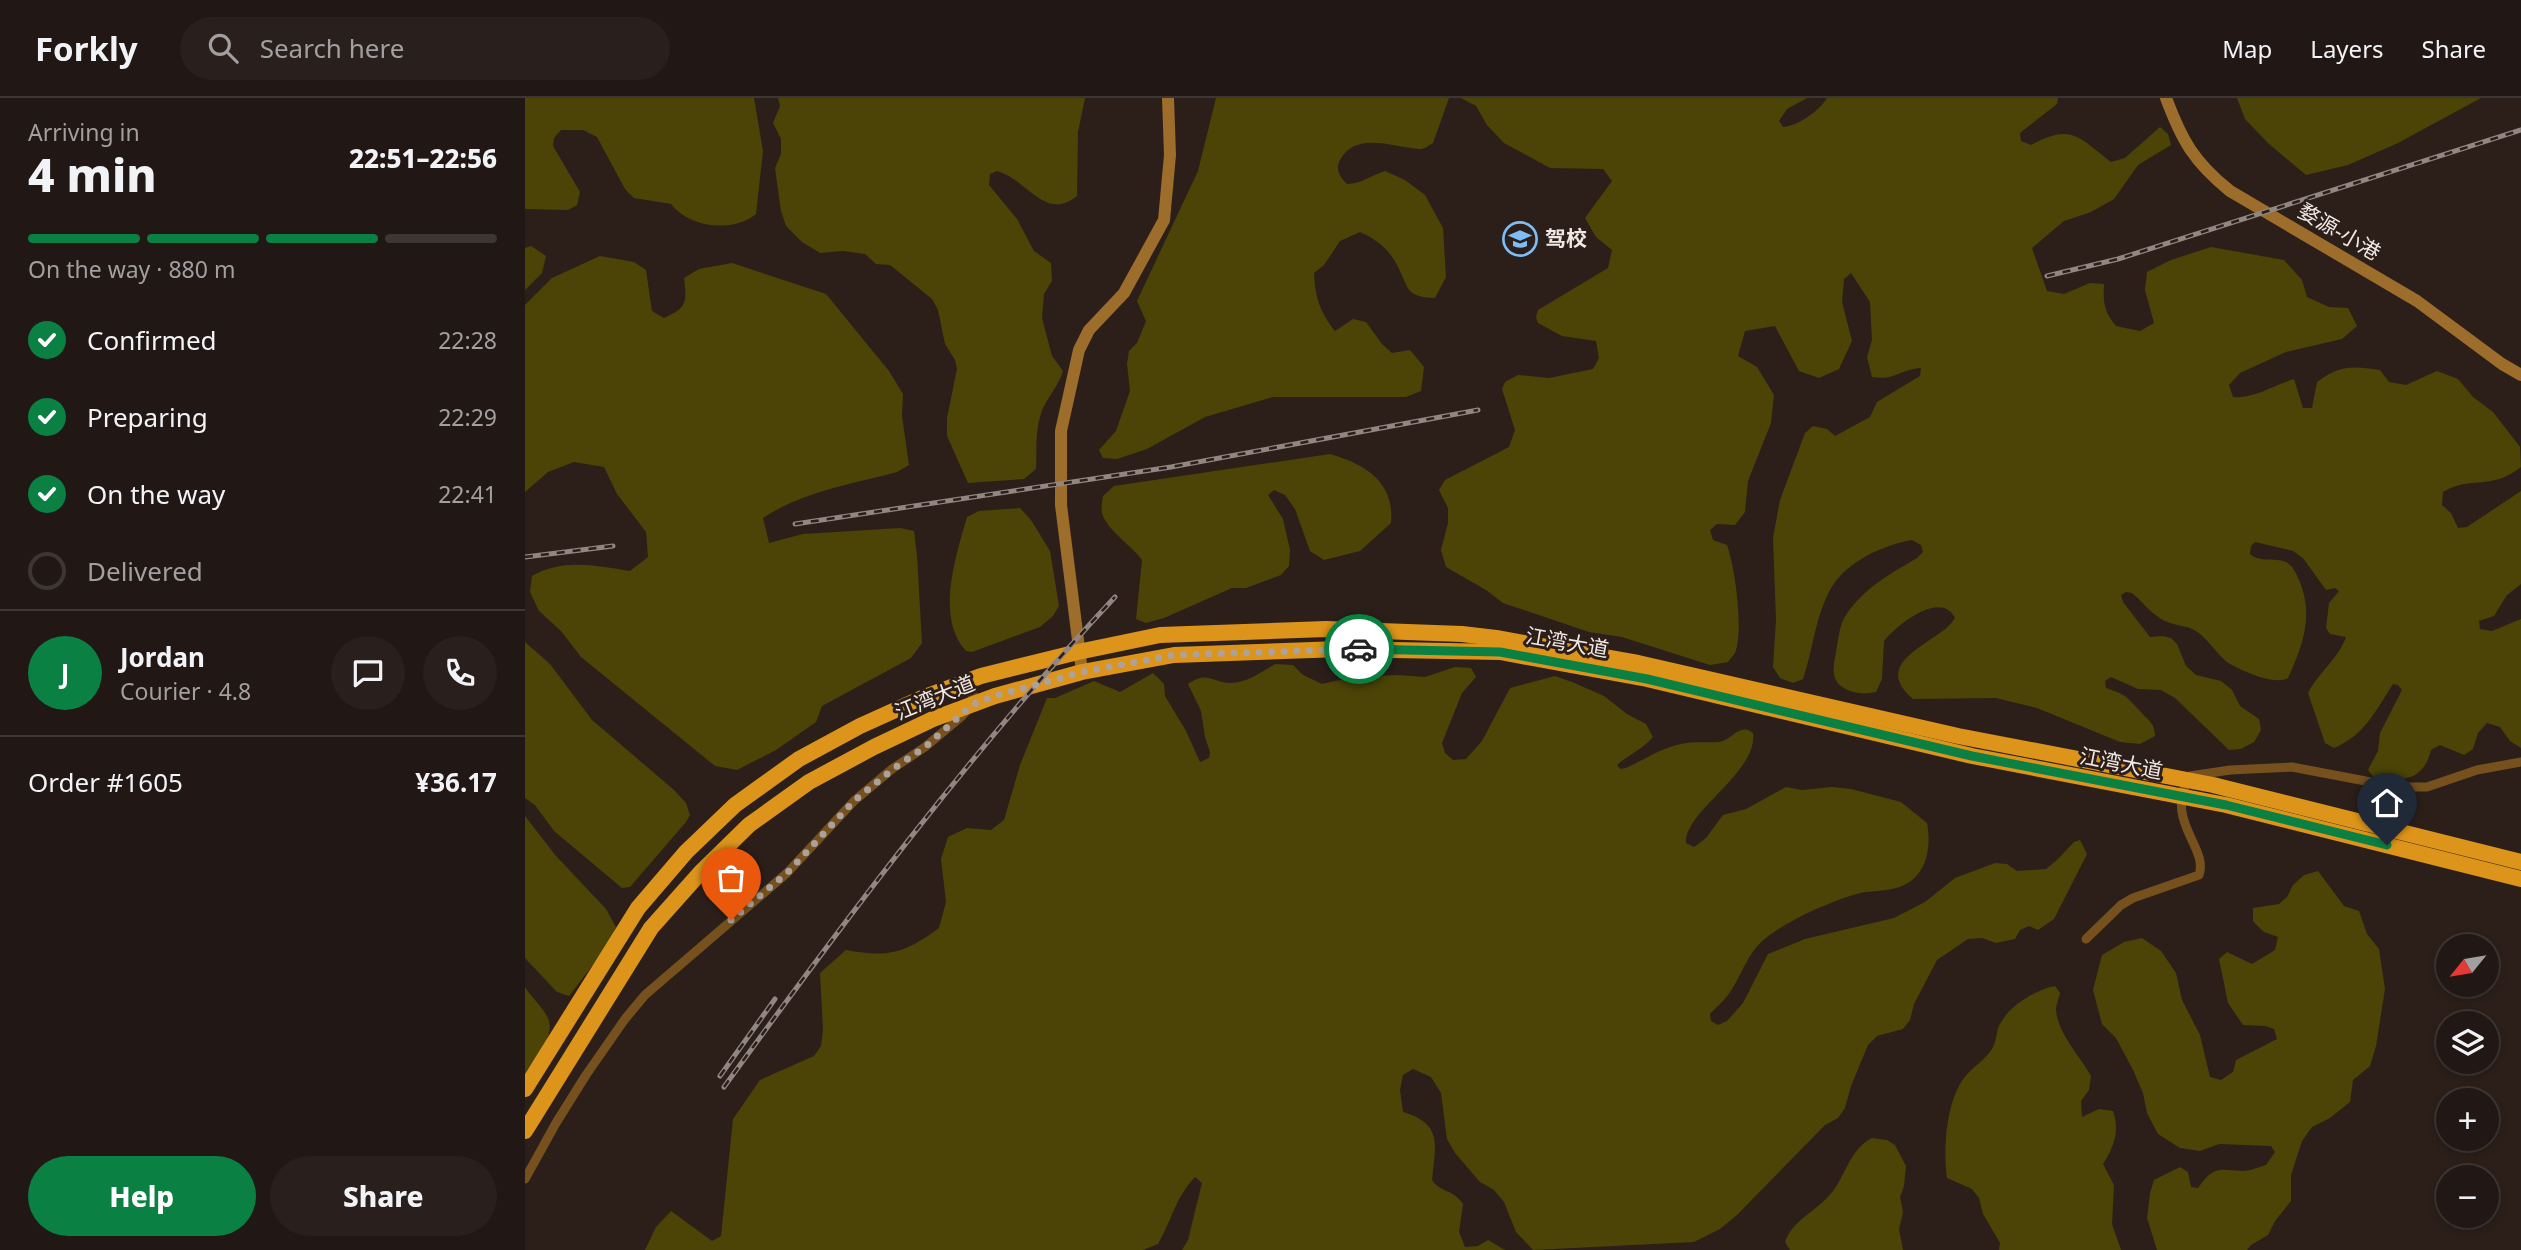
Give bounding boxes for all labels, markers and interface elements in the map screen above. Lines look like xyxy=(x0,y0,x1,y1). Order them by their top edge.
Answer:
search box xyxy=(180,17,670,80)
text: Forkly xyxy=(35,26,138,71)
icon: search xyxy=(204,29,242,67)
text: Search here xyxy=(260,30,404,66)
text: Map xyxy=(2222,32,2272,65)
text: Layers xyxy=(2310,32,2384,65)
text: Share xyxy=(2422,32,2486,65)
text: Arriving in xyxy=(28,116,140,148)
text: 22:51–22:56 xyxy=(349,140,497,176)
text: 4 min xyxy=(28,143,157,205)
street label: 婺源-小港 xyxy=(2293,196,2386,266)
school or university icon: 驾校 xyxy=(1501,220,1539,258)
place label: 驾校 xyxy=(1545,224,1587,252)
text: On the way · 880 m xyxy=(28,253,235,285)
icon: check xyxy=(28,321,66,359)
text: Confirmed xyxy=(87,322,217,358)
text: 22:28 xyxy=(438,324,497,356)
icon: check xyxy=(28,398,66,436)
text: Preparing xyxy=(87,399,208,435)
text: 22:29 xyxy=(438,401,497,433)
icon: check xyxy=(28,475,66,513)
text: On the way xyxy=(87,476,225,512)
text: 22:41 xyxy=(438,478,497,510)
text: Delivered xyxy=(87,553,203,589)
courier xyxy=(1324,614,1394,684)
street label: 江湾大道 xyxy=(1523,621,1611,663)
icon: car xyxy=(1340,630,1378,668)
button: chat xyxy=(331,636,405,710)
button: phone xyxy=(423,636,497,710)
text: Jordan xyxy=(120,639,205,675)
text: J xyxy=(61,655,69,691)
street label: 江湾大道 xyxy=(890,668,979,726)
text: Courier · 4.8 xyxy=(120,675,251,707)
street label: 江湾大道 xyxy=(2077,741,2165,785)
text: Order #1605 xyxy=(28,764,183,800)
text: ¥36.17 xyxy=(415,764,497,800)
pin xyxy=(2357,773,2417,845)
icon: home xyxy=(2368,784,2406,822)
pin xyxy=(701,848,761,920)
icon: bag xyxy=(712,859,750,897)
north arrow xyxy=(2436,934,2499,998)
map controls xyxy=(2436,934,2499,1228)
button: layers xyxy=(2436,1011,2499,1074)
button: + xyxy=(2436,1088,2499,1151)
button: Help xyxy=(28,1156,256,1236)
button: Share xyxy=(270,1156,497,1236)
button: − xyxy=(2436,1165,2499,1228)

